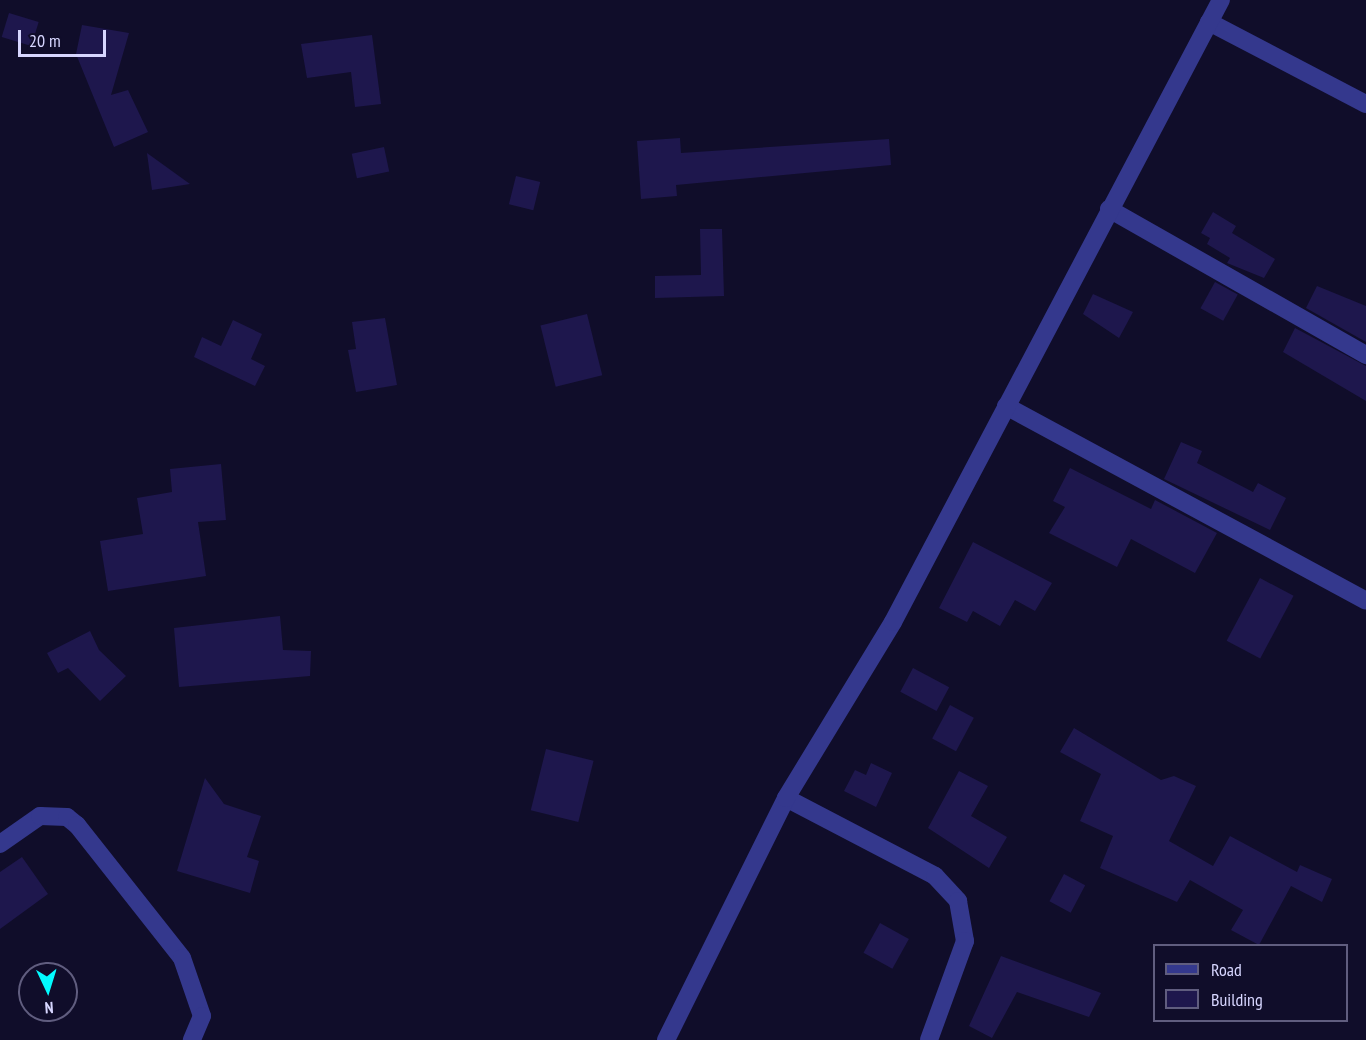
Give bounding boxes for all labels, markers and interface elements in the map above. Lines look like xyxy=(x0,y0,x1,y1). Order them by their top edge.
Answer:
scale bar xyxy=(21,18,110,56)
text: 20 m xyxy=(29,29,61,52)
legend xyxy=(1153,944,1348,1022)
text: Road xyxy=(1211,958,1242,981)
north arrow xyxy=(18,962,78,1022)
text: Building xyxy=(1211,988,1263,1011)
text: N xyxy=(44,998,54,1018)

